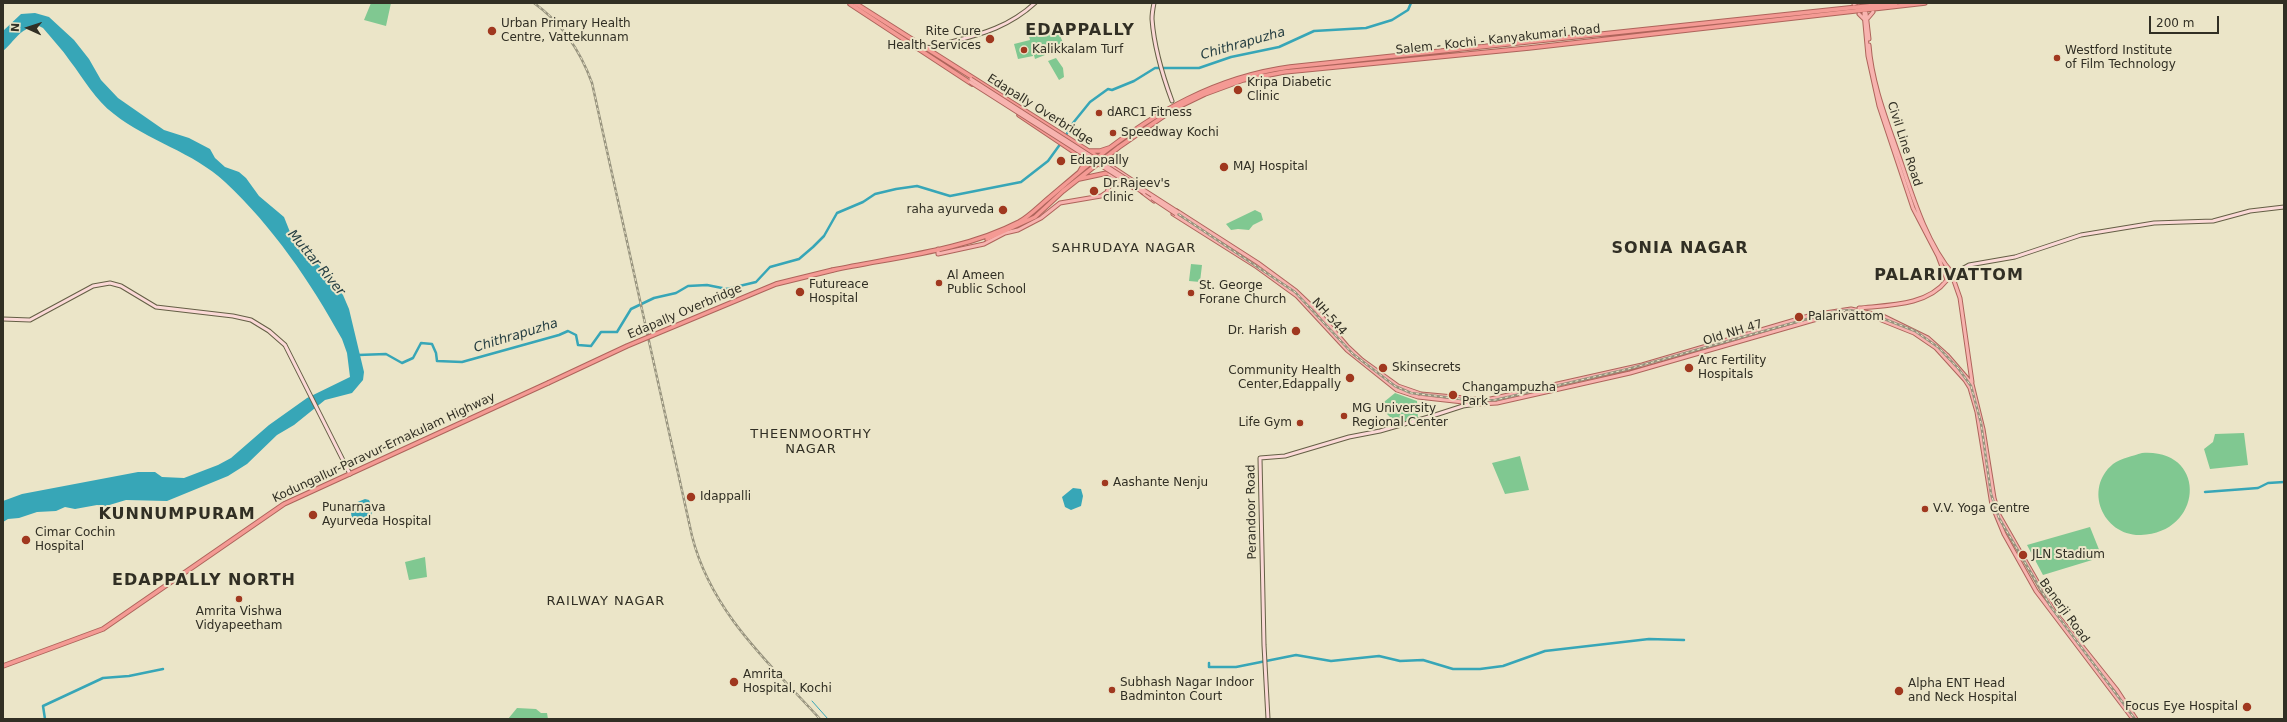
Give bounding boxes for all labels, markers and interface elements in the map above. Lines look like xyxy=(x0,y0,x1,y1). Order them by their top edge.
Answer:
north arrow xyxy=(8,8,48,48)
scale bar xyxy=(2151,8,2221,34)
text: 200 m xyxy=(2156,16,2194,30)
place label: Urban Primary Health Centre, Vattekunnam xyxy=(501,17,631,45)
district label: EDAPPALLY xyxy=(1025,21,1135,41)
text: N xyxy=(9,22,22,32)
street label: Salem - Kochi - Kanyakumari Road xyxy=(1395,22,1601,58)
water label: Chithrapuzha xyxy=(1199,24,1287,64)
marker: Urban Primary Health Centre, Vattekunnam xyxy=(486,25,498,37)
place label: Rite Cure Health Services xyxy=(887,25,981,53)
marker: Rite Cure Health Services xyxy=(984,33,996,45)
place label: Kalikkalam Turf xyxy=(1032,43,1123,57)
place label: Westford Institute of Film Technology xyxy=(2065,44,2176,72)
marker: Kalikkalam Turf xyxy=(1019,45,1029,55)
marker: Westford Institute of Film Technology xyxy=(2052,53,2062,63)
street label: Edapally Overbridge xyxy=(984,71,1096,149)
place label: Kripa Diabetic Clinic xyxy=(1247,76,1331,104)
marker: Kripa Diabetic Clinic xyxy=(1232,84,1244,96)
street label: Civil Line Road xyxy=(1884,100,1924,188)
place label: dARC1 Fitness xyxy=(1107,106,1192,120)
marker: dARC1 Fitness xyxy=(1094,108,1104,118)
place label: Speedway Kochi xyxy=(1121,126,1219,140)
marker: Speedway Kochi xyxy=(1108,128,1118,138)
place label: Edappally xyxy=(1070,154,1129,168)
marker: Edappally xyxy=(1055,155,1067,167)
place label: MAJ Hospital xyxy=(1233,160,1308,174)
marker: MAJ Hospital xyxy=(1218,161,1230,173)
place label: Dr.Rajeev's clinic xyxy=(1103,177,1170,205)
marker: Dr.Rajeev's clinic xyxy=(1088,185,1100,197)
place label: raha ayurveda xyxy=(906,203,994,217)
marker: raha ayurveda xyxy=(997,204,1009,216)
water label: Muttar River xyxy=(284,227,348,299)
district label: SONIA NAGAR xyxy=(1611,239,1749,259)
district label: SAHRUDAYA NAGAR xyxy=(1052,241,1196,257)
district label: PALARIVATTOM xyxy=(1874,266,2024,286)
place label: Al Ameen Public School xyxy=(947,269,1026,297)
place label: Futureace Hospital xyxy=(809,278,869,306)
marker: Al Ameen Public School xyxy=(934,278,944,288)
place label: St. George Forane Church xyxy=(1199,279,1286,307)
street label: Edapally Overbridge xyxy=(626,281,744,343)
marker: Futureace Hospital xyxy=(794,286,806,298)
marker: St. George Forane Church xyxy=(1186,288,1196,298)
street label: NH-544 xyxy=(1309,295,1349,339)
place label: Palarivattom xyxy=(1808,310,1884,324)
marker: Palarivattom xyxy=(1793,311,1805,323)
water label: Chithrapuzha xyxy=(472,316,560,356)
street label: Old NH 47 xyxy=(1702,317,1764,349)
place label: Dr. Harish xyxy=(1228,324,1287,338)
marker: Dr. Harish xyxy=(1290,325,1302,337)
place label: Arc Fertility Hospitals xyxy=(1698,354,1766,382)
place label: Skinsecrets xyxy=(1392,361,1461,375)
marker: Skinsecrets xyxy=(1377,362,1389,374)
marker: Arc Fertility Hospitals xyxy=(1683,362,1695,374)
place label: Community Health Center,Edappally xyxy=(1228,364,1341,392)
marker: Community Health Center,Edappally xyxy=(1344,372,1356,384)
place label: Changampuzha Park xyxy=(1462,381,1556,409)
marker: Changampuzha Park xyxy=(1447,389,1459,401)
street label: Kodungallur-Paravur-Ernakulam Highway xyxy=(270,390,498,506)
place label: MG University Regional Center xyxy=(1352,402,1448,430)
marker: MG University Regional Center xyxy=(1339,411,1349,421)
place label: Life Gym xyxy=(1238,416,1292,430)
marker: Life Gym xyxy=(1295,418,1305,428)
district label: THEENMOORTHY NAGAR xyxy=(750,427,872,458)
street label: Perandoor Road xyxy=(1244,464,1260,560)
place label: Aashante Nenju xyxy=(1113,476,1208,490)
marker: Aashante Nenju xyxy=(1100,478,1110,488)
place label: Idappalli xyxy=(700,490,751,504)
marker: Idappalli xyxy=(685,491,697,503)
place label: Punarnava Ayurveda Hospital xyxy=(322,501,431,529)
place label: V.V. Yoga Centre xyxy=(1933,502,2030,516)
marker: V.V. Yoga Centre xyxy=(1920,504,1930,514)
district label: KUNNUMPURAM xyxy=(98,505,256,525)
marker: Punarnava Ayurveda Hospital xyxy=(307,509,319,521)
place label: Cimar Cochin Hospital xyxy=(35,526,115,554)
marker: Cimar Cochin Hospital xyxy=(20,534,32,546)
place label: JLN Stadium xyxy=(2032,548,2105,562)
marker: JLN Stadium xyxy=(2017,549,2029,561)
district label: EDAPPALLY NORTH xyxy=(112,571,296,591)
street label: Banerji Road xyxy=(2036,576,2092,646)
marker: Amrita Vishwa Vidyapeetham xyxy=(234,594,244,604)
district label: RAILWAY NAGAR xyxy=(547,594,665,610)
place label: Amrita Vishwa Vidyapeetham xyxy=(195,605,283,633)
place label: Amrita Hospital, Kochi xyxy=(743,668,832,696)
marker: Amrita Hospital, Kochi xyxy=(728,676,740,688)
place label: Subhash Nagar Indoor Badminton Court xyxy=(1120,676,1254,704)
place label: Alpha ENT Head and Neck Hospital xyxy=(1908,677,2017,705)
marker: Subhash Nagar Indoor Badminton Court xyxy=(1107,685,1117,695)
marker: Alpha ENT Head and Neck Hospital xyxy=(1893,685,1905,697)
place label: Focus Eye Hospital xyxy=(2125,700,2238,714)
marker: Focus Eye Hospital xyxy=(2241,701,2253,713)

